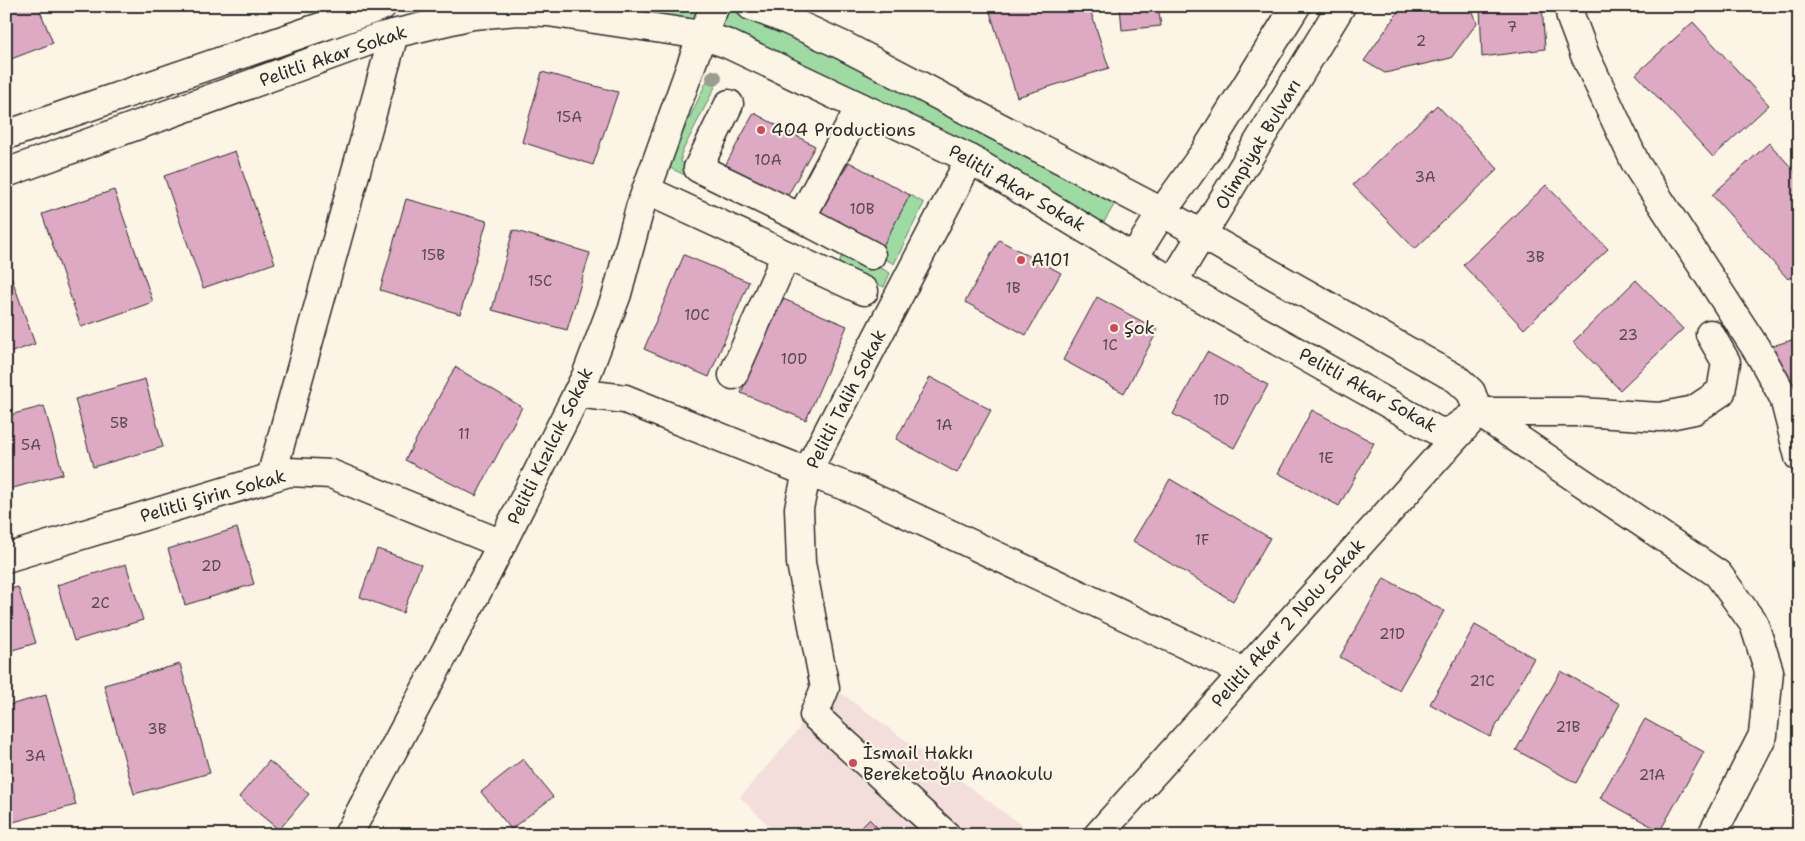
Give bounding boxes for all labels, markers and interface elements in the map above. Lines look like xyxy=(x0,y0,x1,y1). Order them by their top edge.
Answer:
house number: 7 xyxy=(1507,17,1517,37)
street label: Pelitli Akar Sokak xyxy=(256,20,410,92)
house number: 2 xyxy=(1416,31,1426,51)
street label: Olimpiyat Bulvarı xyxy=(1210,74,1306,214)
house number: 15A xyxy=(556,107,582,127)
place label: 404 Productions xyxy=(771,118,916,142)
marker: 404 Productions xyxy=(755,124,767,136)
street label: Pelitli Akar Sokak xyxy=(944,139,1090,237)
house number: 10A xyxy=(754,150,782,170)
house number: 3A xyxy=(1414,167,1436,187)
house number: 10B xyxy=(849,199,875,219)
house number: 15B xyxy=(421,245,445,265)
house number: 3B xyxy=(1525,247,1545,267)
place label: A101 xyxy=(1031,248,1070,272)
marker: A101 xyxy=(1015,254,1027,266)
house number: 15C xyxy=(528,271,552,291)
house number: 1B xyxy=(1005,278,1021,298)
house number: 10C xyxy=(684,305,710,325)
place label: Şok xyxy=(1124,316,1155,340)
marker: Şok xyxy=(1108,322,1120,334)
street label: Pelitli Talih Sokak xyxy=(800,325,892,473)
house number: 23 xyxy=(1618,325,1638,345)
house number: 1C xyxy=(1102,335,1118,355)
street label: Pelitli Akar Sokak xyxy=(1295,342,1441,438)
house number: 10D xyxy=(781,349,807,369)
street label: Pelitli Kızılcık Sokak xyxy=(501,363,599,529)
house number: 1D xyxy=(1213,390,1229,410)
house number: 5B xyxy=(110,413,128,433)
house number: 1A xyxy=(936,415,952,435)
house number: 11 xyxy=(458,424,470,444)
house number: 5A xyxy=(21,435,41,455)
house number: 1E xyxy=(1318,448,1334,468)
street label: Pelitli Şirin Sokak xyxy=(137,464,289,528)
house number: 1F xyxy=(1195,530,1209,550)
street label: Pelitli Akar 2 Nolu Sokak xyxy=(1206,534,1370,712)
house number: 2D xyxy=(201,556,221,576)
house number: 2C xyxy=(90,593,110,613)
house number: 21D xyxy=(1379,624,1405,644)
house number: 21C xyxy=(1469,671,1495,691)
house number: 21B xyxy=(1556,717,1581,737)
house number: 3B xyxy=(147,719,167,739)
place label: İsmail Hakkı Bereketoğlu Anaokulu xyxy=(863,741,1053,786)
house number: 3A xyxy=(24,746,46,766)
marker: İsmail Hakkı Bereketoğlu Anaokulu xyxy=(847,757,859,769)
house number: 21A xyxy=(1639,765,1665,785)

